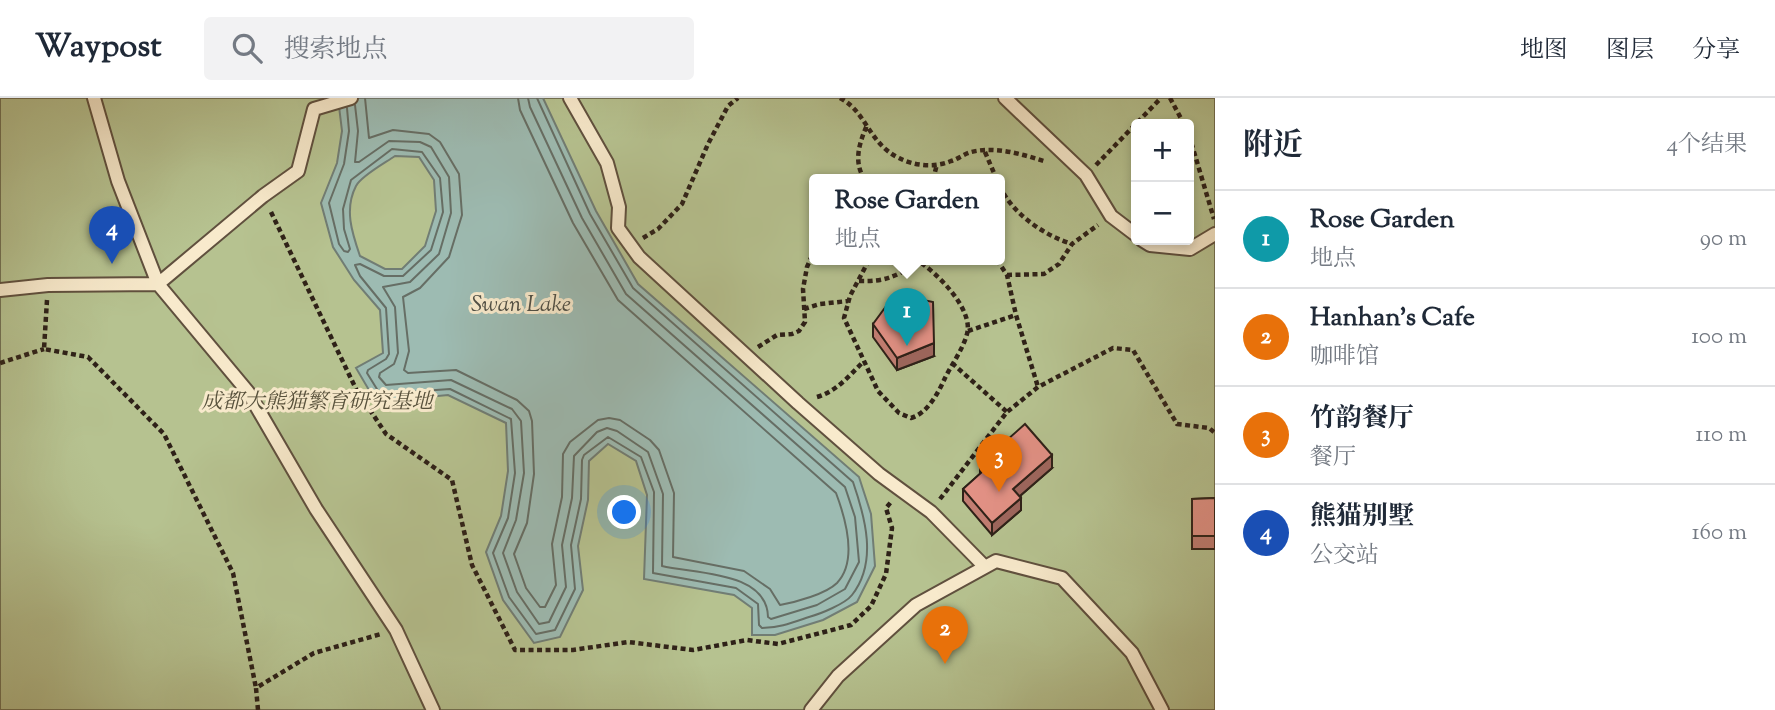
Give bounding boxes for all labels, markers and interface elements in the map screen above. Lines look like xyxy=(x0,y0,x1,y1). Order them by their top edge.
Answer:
search box xyxy=(204,17,694,80)
text: Waypost xyxy=(35,24,162,72)
icon: search xyxy=(228,29,266,67)
text: 搜索地点 xyxy=(284,32,388,69)
text: 地图 xyxy=(1520,34,1568,68)
text: 图层 xyxy=(1606,34,1654,68)
text: 分享 xyxy=(1692,34,1740,68)
map controls xyxy=(1131,119,1194,245)
button: + xyxy=(1131,119,1194,182)
text: 附近 xyxy=(1243,125,1303,168)
text: 4个结果 xyxy=(1666,129,1747,162)
popup xyxy=(809,174,1005,265)
button: − xyxy=(1131,182,1194,245)
text: Rose Garden xyxy=(835,183,979,220)
text: Rose Garden xyxy=(1310,202,1455,239)
pin: 4 xyxy=(89,206,135,264)
text: 1 xyxy=(1262,223,1270,256)
text: 90 m xyxy=(1700,223,1747,256)
text: 地点 xyxy=(835,224,881,257)
text: 地点 xyxy=(1310,243,1356,276)
pin: 1 xyxy=(884,288,930,346)
water label: Swan Lake xyxy=(471,289,571,322)
text: Hanhan's Cafe xyxy=(1310,300,1475,337)
text: 2 xyxy=(1261,321,1271,354)
text: 100 m xyxy=(1691,321,1747,354)
text: 咖啡馆 xyxy=(1310,341,1379,374)
park label: 成都大熊猫繁育研究基地 xyxy=(202,388,434,418)
text: 竹韵餐厅 xyxy=(1310,401,1414,438)
text: 3 xyxy=(1261,419,1271,452)
text: 110 m xyxy=(1696,419,1747,452)
pin: 3 xyxy=(976,434,1022,492)
text: 餐厅 xyxy=(1310,442,1356,475)
your location xyxy=(607,495,641,529)
text: 熊猫别墅 xyxy=(1310,499,1414,536)
text: 4 xyxy=(1260,517,1272,550)
text: 160 m xyxy=(1692,517,1747,550)
text: 公交站 xyxy=(1310,540,1379,573)
pin: 2 xyxy=(922,606,968,664)

